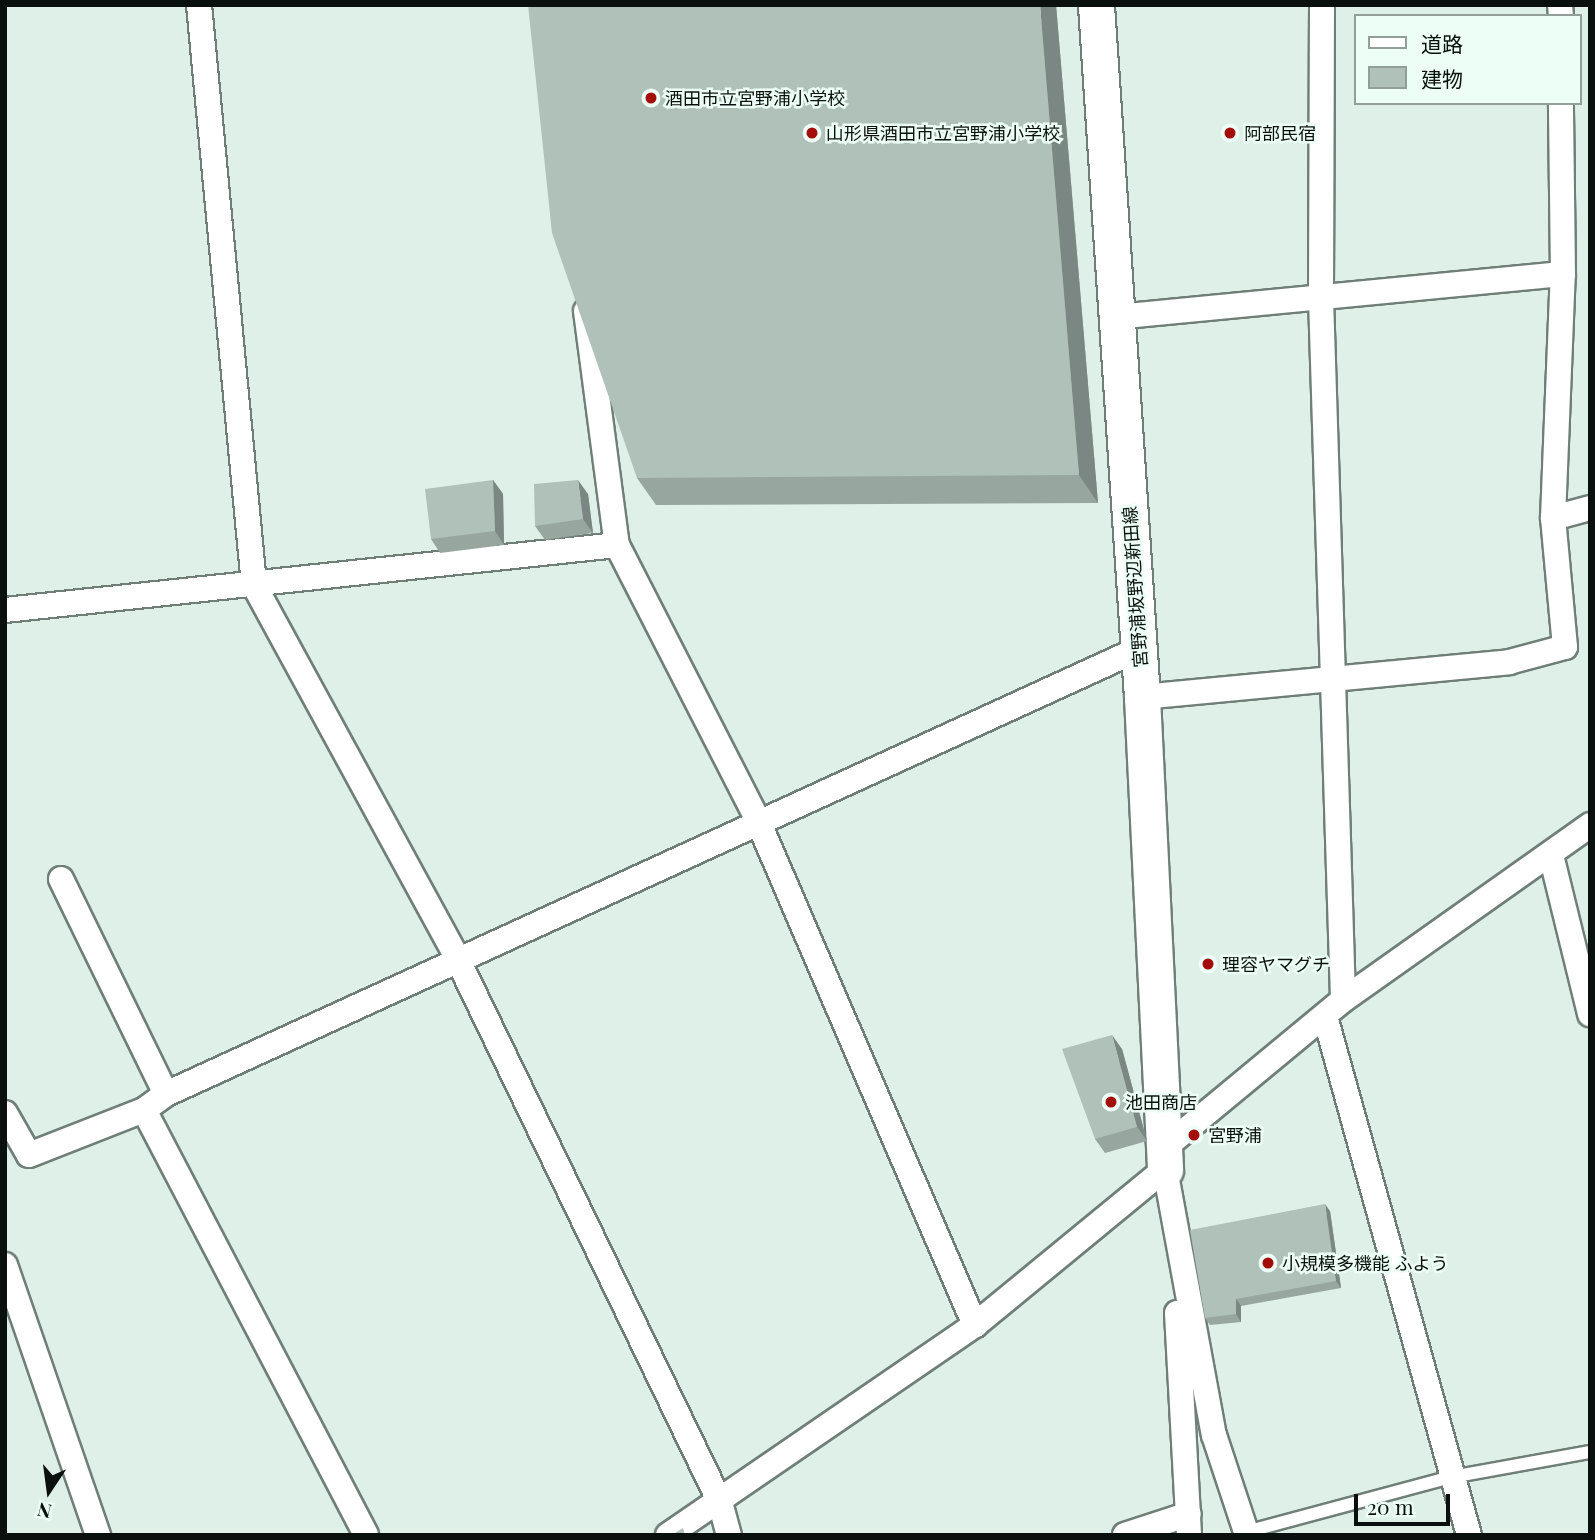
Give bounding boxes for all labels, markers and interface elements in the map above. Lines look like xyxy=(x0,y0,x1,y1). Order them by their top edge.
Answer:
legend xyxy=(1354,14,1581,105)
text: 道路 xyxy=(1421,29,1463,57)
text: 建物 xyxy=(1421,64,1463,92)
place label: 酒田市立宮野浦小学校 xyxy=(665,87,845,109)
marker: 酒田市立宮野浦小学校 xyxy=(643,90,659,106)
place label: 山形県酒田市立宮野浦小学校 xyxy=(826,122,1060,144)
place label: 阿部民宿 xyxy=(1244,122,1316,144)
marker: 山形県酒田市立宮野浦小学校 xyxy=(804,125,820,141)
marker: 阿部民宿 xyxy=(1222,125,1238,141)
street label: 宮野浦坂野辺新田線 xyxy=(1119,505,1151,669)
place label: 理容ヤマグチ xyxy=(1222,953,1330,975)
marker: 理容ヤマグチ xyxy=(1200,956,1216,972)
place label: 池田商店 xyxy=(1125,1091,1197,1113)
marker: 池田商店 xyxy=(1103,1094,1119,1110)
place label: 宮野浦 xyxy=(1208,1124,1262,1146)
marker: 宮野浦 xyxy=(1186,1127,1202,1143)
place label: 小規模多機能 ふよう xyxy=(1282,1252,1448,1274)
marker: 小規模多機能 ふよう xyxy=(1260,1255,1276,1271)
north arrow xyxy=(14,1456,84,1526)
scale bar xyxy=(1357,1480,1453,1524)
text: 20 m xyxy=(1367,1492,1414,1520)
text: N xyxy=(35,1497,54,1526)

